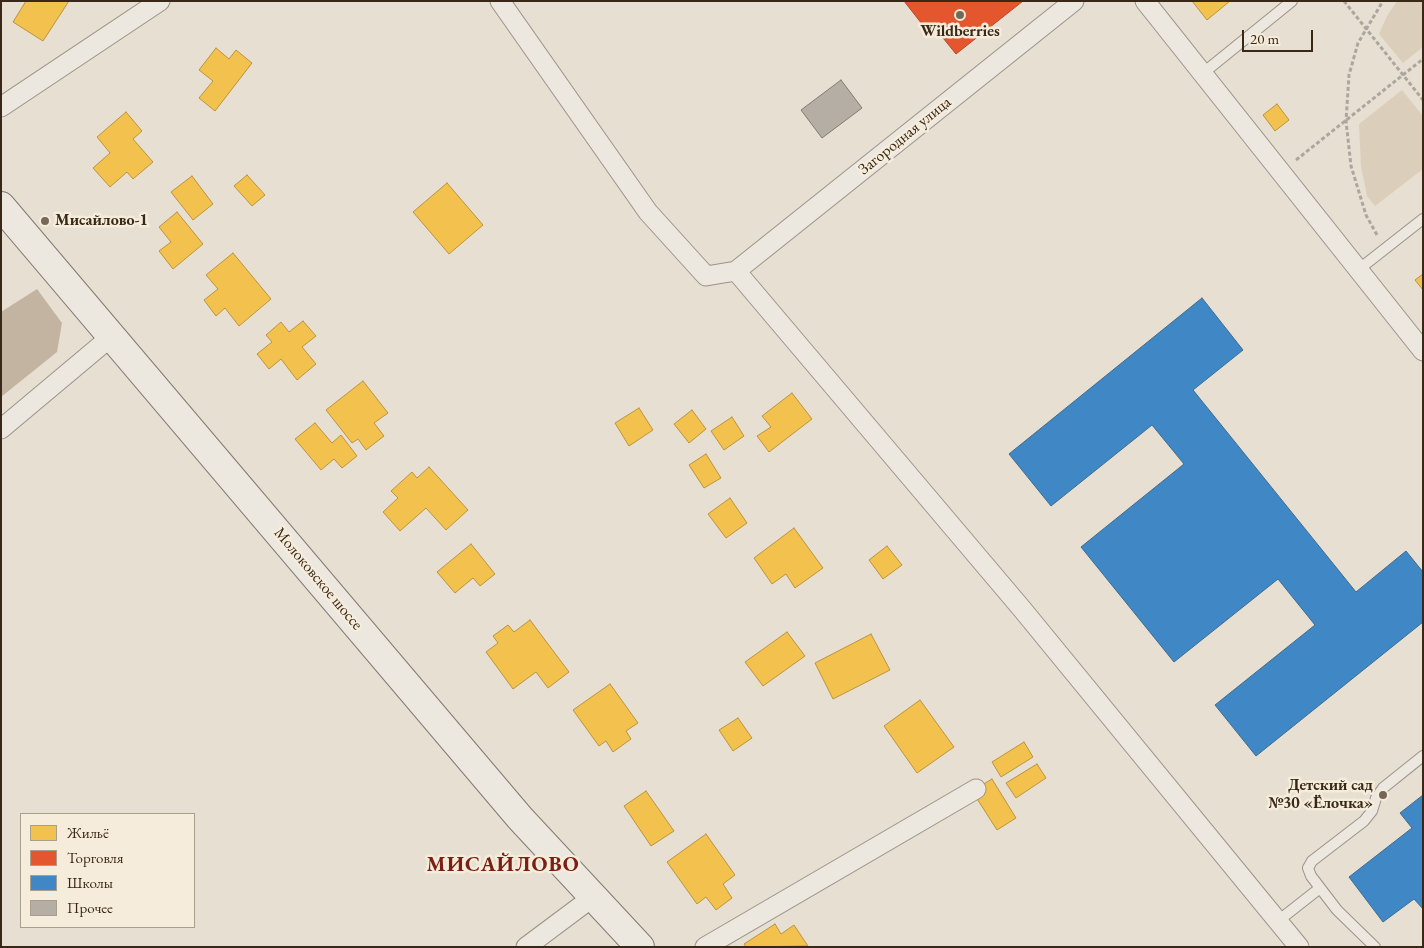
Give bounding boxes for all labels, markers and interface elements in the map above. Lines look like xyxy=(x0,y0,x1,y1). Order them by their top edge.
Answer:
marker: Wildberries xyxy=(954,9,966,21)
scale bar xyxy=(1244,20,1315,52)
place label: Wildberries xyxy=(920,22,1000,42)
text: 20 m xyxy=(1250,29,1279,48)
street label: Загородная улица xyxy=(855,93,955,179)
place label: Мисайлово-1 xyxy=(55,211,148,231)
marker: Мисайлово-1 xyxy=(39,215,51,227)
street label: Молоковское шоссе xyxy=(270,524,366,634)
place label: Детский сад №30 «Ёлочка» xyxy=(1268,776,1373,814)
marker: Детский сад №30 «Ёлочка» xyxy=(1377,789,1389,801)
legend xyxy=(20,813,195,928)
text: Жильё xyxy=(67,823,109,842)
text: Торговля xyxy=(67,848,123,867)
district label: МИСАЙЛОВО xyxy=(425,852,581,878)
text: Школы xyxy=(67,873,113,892)
text: Прочее xyxy=(67,898,113,917)

